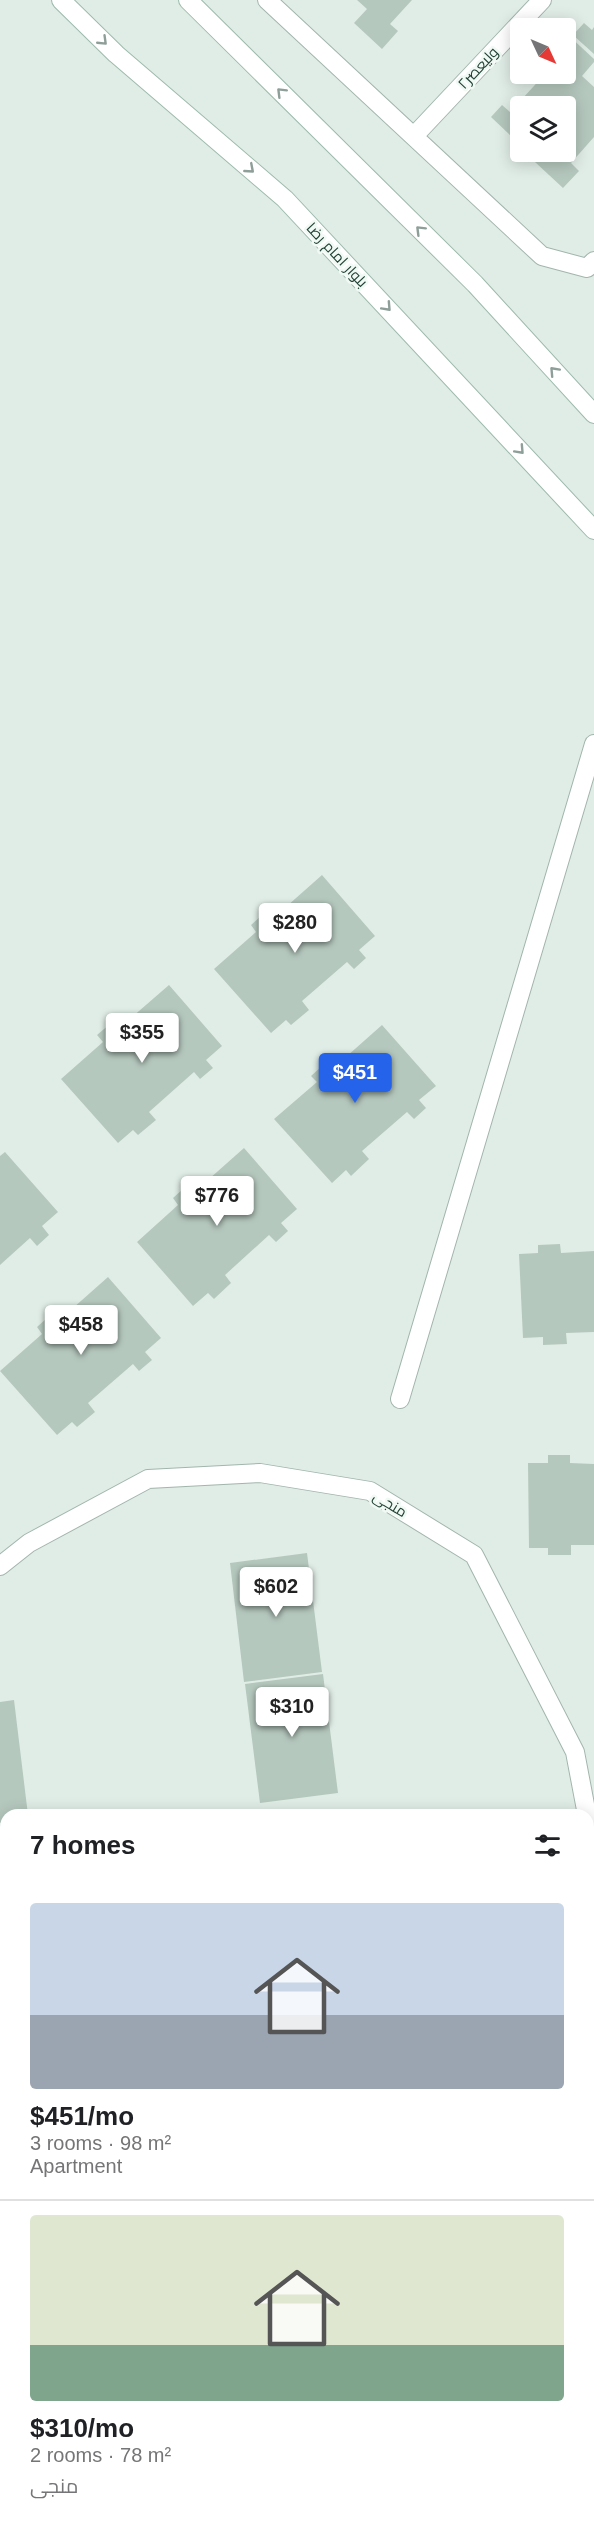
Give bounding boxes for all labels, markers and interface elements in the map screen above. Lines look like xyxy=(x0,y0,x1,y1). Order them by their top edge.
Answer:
north arrow xyxy=(510,18,576,84)
map controls xyxy=(510,18,576,162)
one-way arrow xyxy=(95,33,106,44)
street label: ولیعصر۲ xyxy=(454,43,502,93)
one-way arrow xyxy=(278,89,289,100)
button: layers xyxy=(510,96,576,162)
one-way arrow xyxy=(243,161,254,172)
street label: بلوار امام رضا xyxy=(302,219,371,292)
one-way arrow xyxy=(416,226,427,237)
one-way arrow xyxy=(379,300,390,311)
one-way arrow xyxy=(550,367,561,377)
one-way arrow xyxy=(513,443,524,453)
pin: $280 xyxy=(259,903,331,954)
text: $280 xyxy=(273,911,317,933)
pin: $355 xyxy=(106,1013,178,1064)
text: $355 xyxy=(120,1021,164,1043)
pin: $451 xyxy=(319,1053,391,1104)
text: $451 xyxy=(333,1061,377,1083)
pin: $776 xyxy=(181,1176,253,1227)
text: $776 xyxy=(195,1184,239,1206)
pin: $458 xyxy=(45,1305,117,1356)
text: $458 xyxy=(59,1313,103,1335)
street label: منجی xyxy=(369,1487,410,1522)
pin: $602 xyxy=(240,1567,312,1618)
text: $602 xyxy=(254,1575,298,1597)
pin: $310 xyxy=(256,1687,328,1738)
text: $310 xyxy=(270,1695,314,1717)
icon: filters xyxy=(531,1829,564,1862)
text: 7 homes xyxy=(30,1830,136,1860)
icon: home xyxy=(243,1942,351,2050)
text: $451/mo xyxy=(30,2101,134,2131)
text: 3 rooms · 98 m² xyxy=(30,2132,171,2154)
text: Apartment xyxy=(30,2155,122,2177)
icon: home xyxy=(243,2254,351,2362)
text: $310/mo xyxy=(30,2413,134,2443)
text: 2 rooms · 78 m² xyxy=(30,2444,171,2466)
text: منجی xyxy=(30,2475,78,2497)

